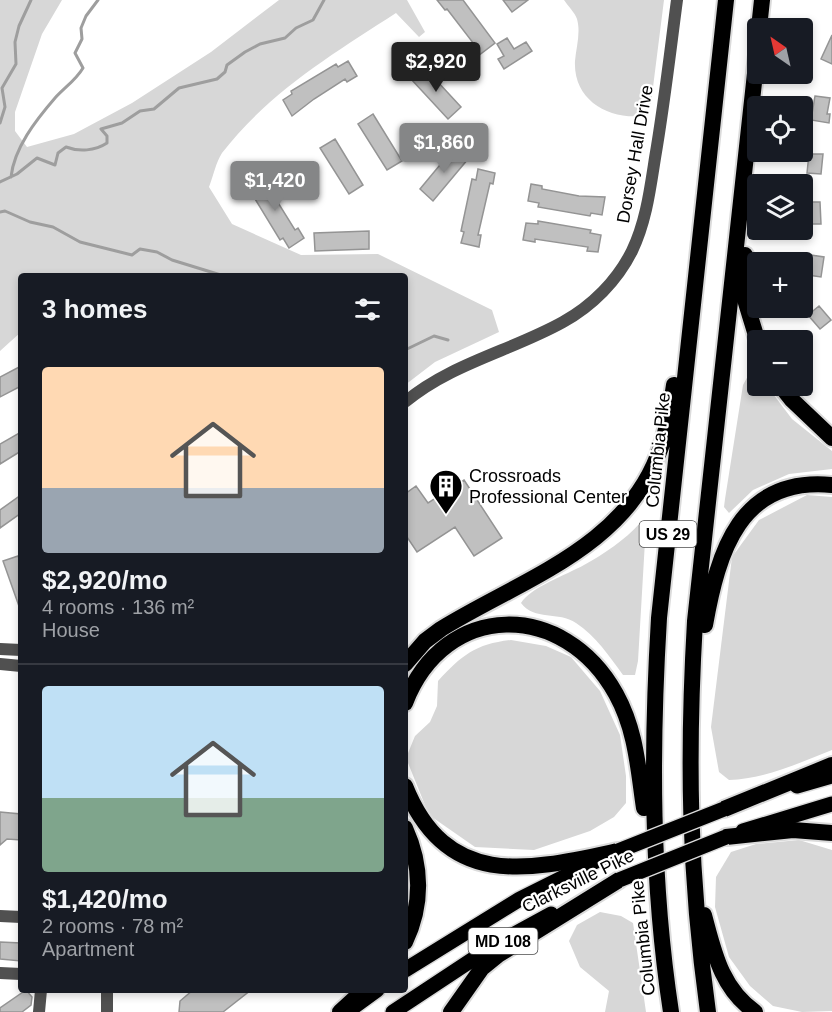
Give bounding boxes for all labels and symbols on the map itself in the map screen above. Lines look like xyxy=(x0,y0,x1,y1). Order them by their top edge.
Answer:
north arrow xyxy=(747,18,813,84)
pin: $2,920 xyxy=(387,42,485,93)
street label: Dorsey Hall Drive xyxy=(613,83,657,225)
pin: $1,860 xyxy=(395,123,493,174)
pin: $1,420 xyxy=(226,161,324,212)
street label: Columbia Pike xyxy=(642,391,674,509)
place label: Crossroads Professional Center xyxy=(469,466,627,507)
building icon: Crossroads Professional Center xyxy=(428,468,464,515)
road number: US 29 xyxy=(640,521,696,547)
street label: Clarksville Pike xyxy=(519,845,637,917)
street label: Columbia Pike xyxy=(627,879,659,997)
road number: MD 108 xyxy=(468,928,538,954)

